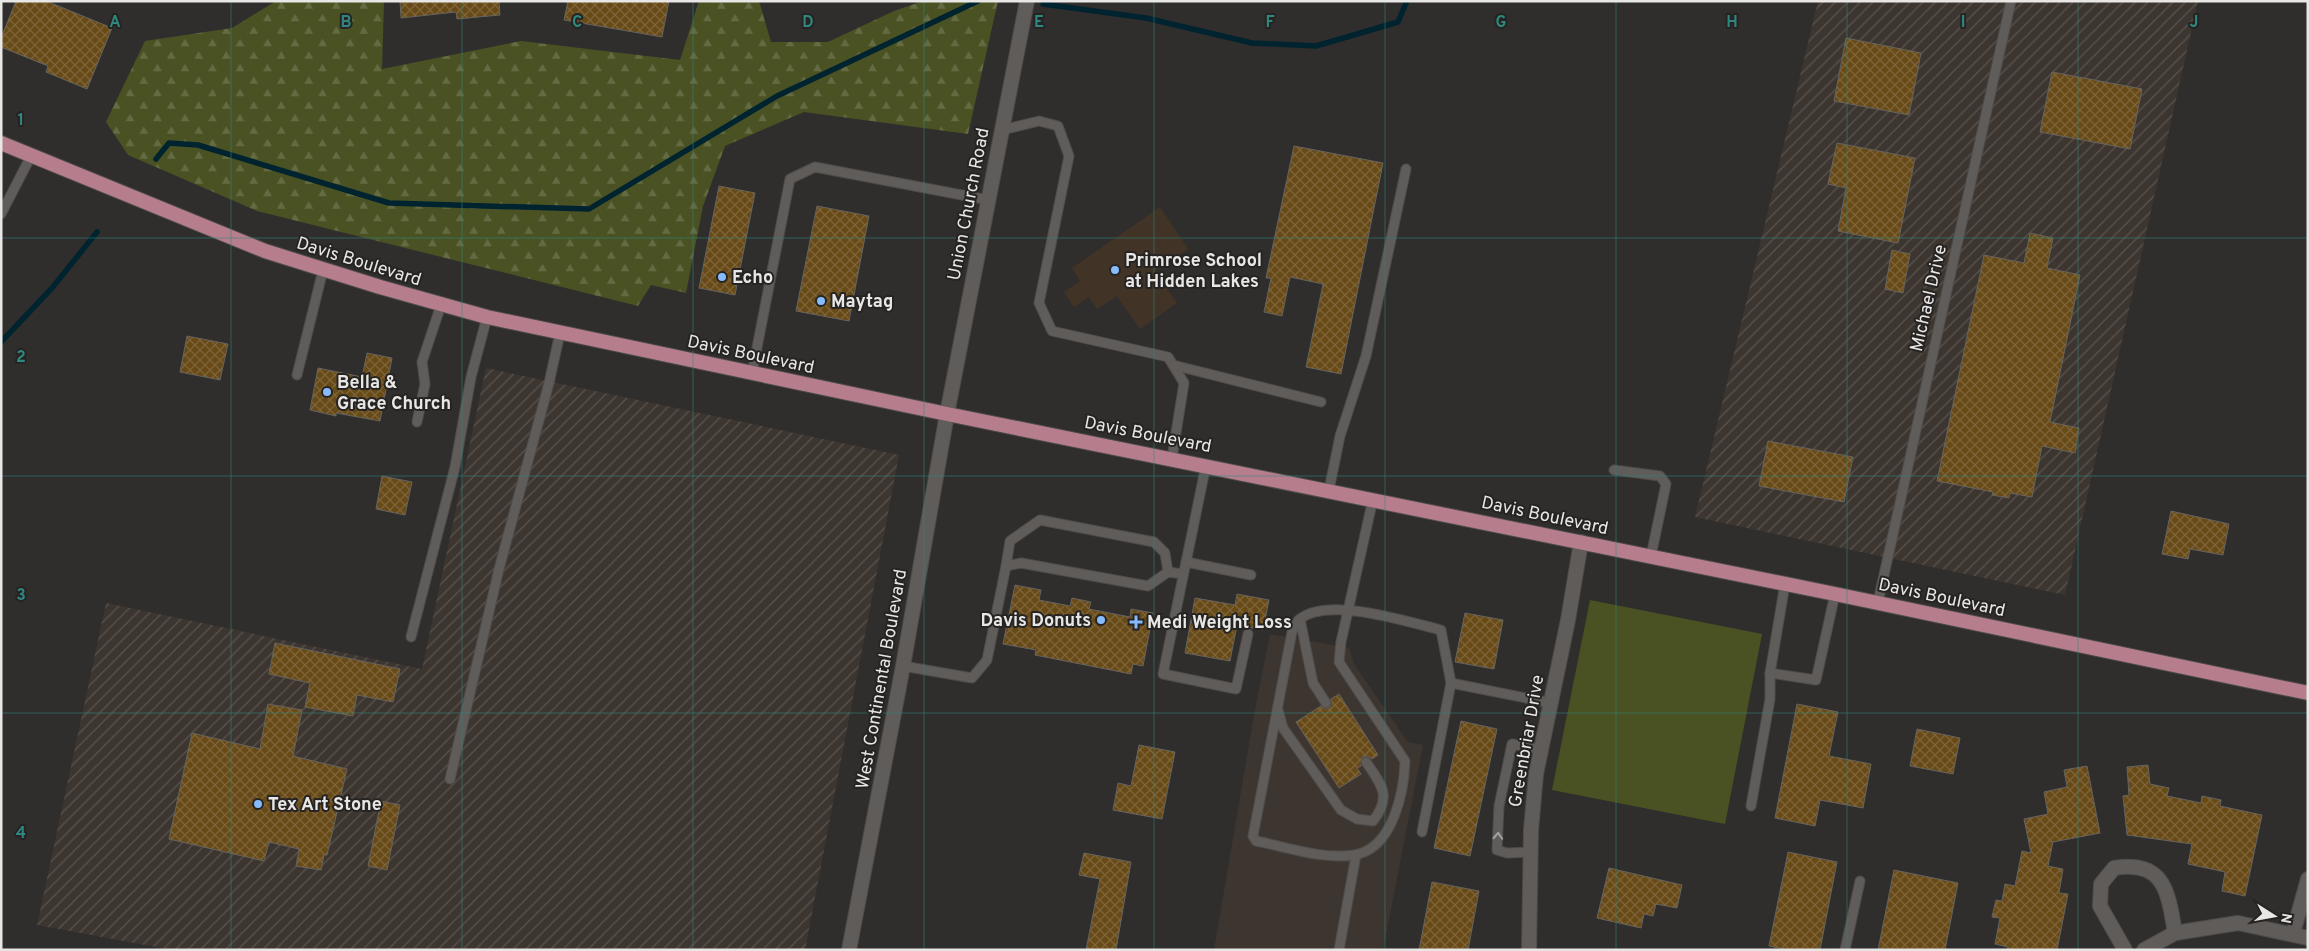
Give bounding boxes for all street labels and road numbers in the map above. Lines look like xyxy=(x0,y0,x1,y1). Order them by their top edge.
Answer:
street label: Union Church Road xyxy=(943,126,996,283)
street label: Davis Boulevard xyxy=(293,233,424,292)
street label: Michael Drive xyxy=(1906,243,1953,354)
street label: Davis Boulevard xyxy=(685,331,816,380)
street label: Davis Boulevard xyxy=(1082,412,1213,459)
street label: Davis Boulevard xyxy=(1479,492,1610,541)
street label: West Continental Boulevard xyxy=(852,568,913,791)
street label: Davis Boulevard xyxy=(1876,574,2007,623)
street label: Greenbriar Drive xyxy=(1505,673,1550,809)

